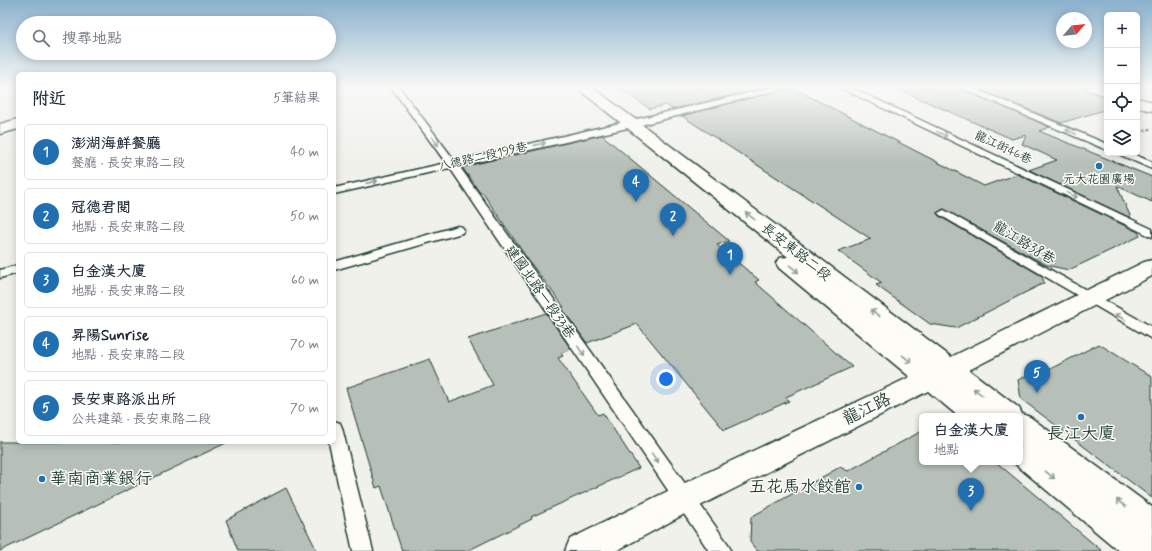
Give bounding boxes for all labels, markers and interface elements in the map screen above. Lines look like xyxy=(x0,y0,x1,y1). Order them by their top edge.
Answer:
north arrow xyxy=(1056,12,1092,48)
map controls xyxy=(1104,12,1140,156)
button: + xyxy=(1104,12,1140,48)
search box xyxy=(16,16,336,60)
icon: search xyxy=(30,27,52,49)
text: 搜尋地點 xyxy=(62,29,122,49)
button: − xyxy=(1104,48,1140,84)
button: locate xyxy=(1104,84,1140,120)
text: 附近 xyxy=(32,88,66,110)
text: 5筆結果 xyxy=(273,90,320,107)
button: layers xyxy=(1104,120,1140,156)
street label: 龍江街46巷 xyxy=(972,128,1034,168)
one-way arrow xyxy=(1065,128,1077,136)
one-way arrow xyxy=(936,131,948,138)
text: 澎湖海鮮餐廳 xyxy=(71,134,161,154)
one-way arrow xyxy=(430,135,439,146)
street label: 八德路二段199巷 xyxy=(437,139,529,175)
one-way arrow xyxy=(533,140,546,148)
text: 1 xyxy=(43,144,49,161)
text: 40 m xyxy=(290,144,319,161)
text: 餐廳 · 長安東路二段 xyxy=(71,155,185,172)
marker: 元大花園廣場 xyxy=(1094,161,1104,171)
pin: 4 xyxy=(623,169,649,202)
place label: 元大花園廣場 xyxy=(1063,172,1135,188)
one-way arrow xyxy=(365,178,378,186)
one-way arrow xyxy=(1066,192,1078,199)
text: 冠德君閱 xyxy=(71,198,131,218)
pin: 2 xyxy=(660,203,686,236)
text: 2 xyxy=(43,208,49,225)
text: 50 m xyxy=(290,208,319,225)
one-way arrow xyxy=(745,212,756,220)
street label: 龍江路38巷 xyxy=(989,217,1059,269)
text: 地點 · 長安東路二段 xyxy=(71,219,185,236)
street label: 長安東路二段 xyxy=(757,219,835,285)
street label: 建國北路一段33巷 xyxy=(501,242,580,343)
pin: 1 xyxy=(717,242,743,275)
text: 白金漢大廈 xyxy=(71,262,146,282)
one-way arrow xyxy=(789,265,800,274)
text: 3 xyxy=(43,272,49,289)
text: 60 m xyxy=(291,272,319,289)
text: 地點 · 長安東路二段 xyxy=(71,283,185,300)
one-way arrow xyxy=(870,308,881,317)
one-way arrow xyxy=(1115,312,1127,320)
text: 昇陽Sunrise xyxy=(71,326,149,346)
text: 4 xyxy=(42,336,50,353)
text: 70 m xyxy=(290,336,319,353)
one-way arrow xyxy=(577,345,585,356)
text: 地點 · 長安東路二段 xyxy=(71,347,185,364)
one-way arrow xyxy=(901,355,912,364)
pin: 5 xyxy=(1024,360,1050,393)
your location xyxy=(656,369,676,389)
street label: 龍江路 xyxy=(839,388,895,430)
one-way arrow xyxy=(973,388,984,396)
text: 長安東路派出所 xyxy=(71,390,176,410)
text: 5 xyxy=(42,400,50,417)
text: 70 m xyxy=(290,400,319,417)
text: 公共建築 · 長安東路二段 xyxy=(71,411,211,428)
marker: 長江大廈 xyxy=(1076,412,1086,422)
popup xyxy=(919,413,1023,465)
text: 白金漢大廈 xyxy=(933,421,1009,441)
place label: 長江大廈 xyxy=(1047,423,1115,445)
text: 地點 xyxy=(933,442,960,459)
one-way arrow xyxy=(651,452,659,463)
place label: 華南商業銀行 xyxy=(50,468,152,490)
one-way arrow xyxy=(1045,470,1056,479)
marker: 華南商業銀行 xyxy=(37,474,47,484)
place label: 五花馬水餃館 xyxy=(749,476,851,498)
pin: 3 xyxy=(958,478,984,511)
marker: 五花馬水餃館 xyxy=(854,482,864,492)
one-way arrow xyxy=(1116,498,1127,507)

